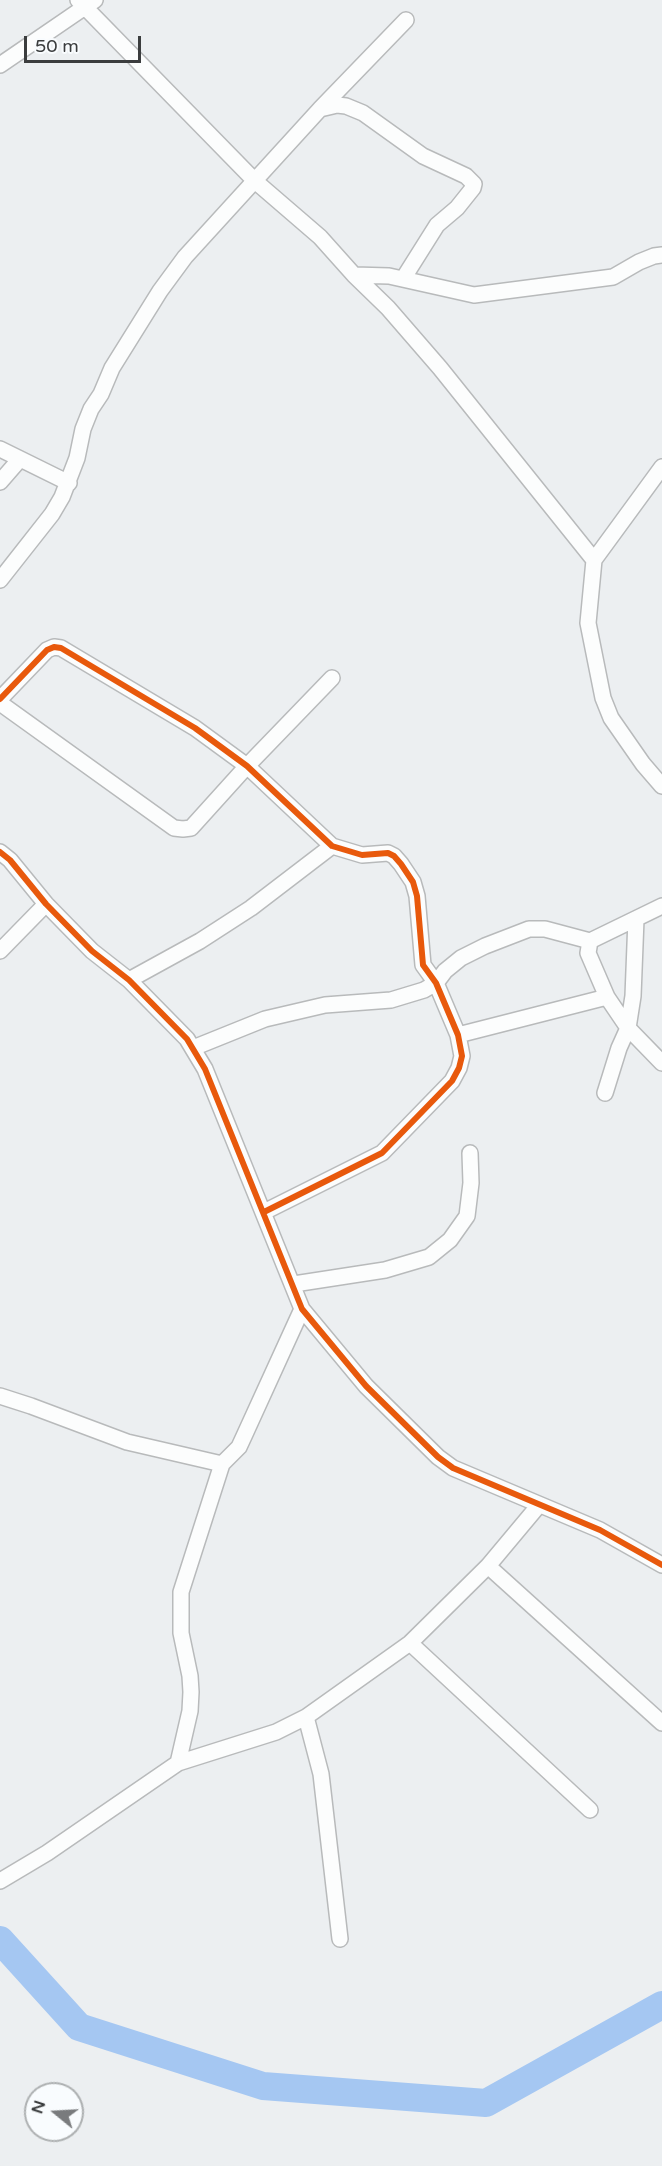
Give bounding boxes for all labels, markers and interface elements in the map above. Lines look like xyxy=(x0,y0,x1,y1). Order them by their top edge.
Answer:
scale bar xyxy=(27,24,144,62)
text: 50 m xyxy=(35,35,79,57)
north arrow xyxy=(24,2082,84,2142)
text: N xyxy=(27,2098,50,2116)

